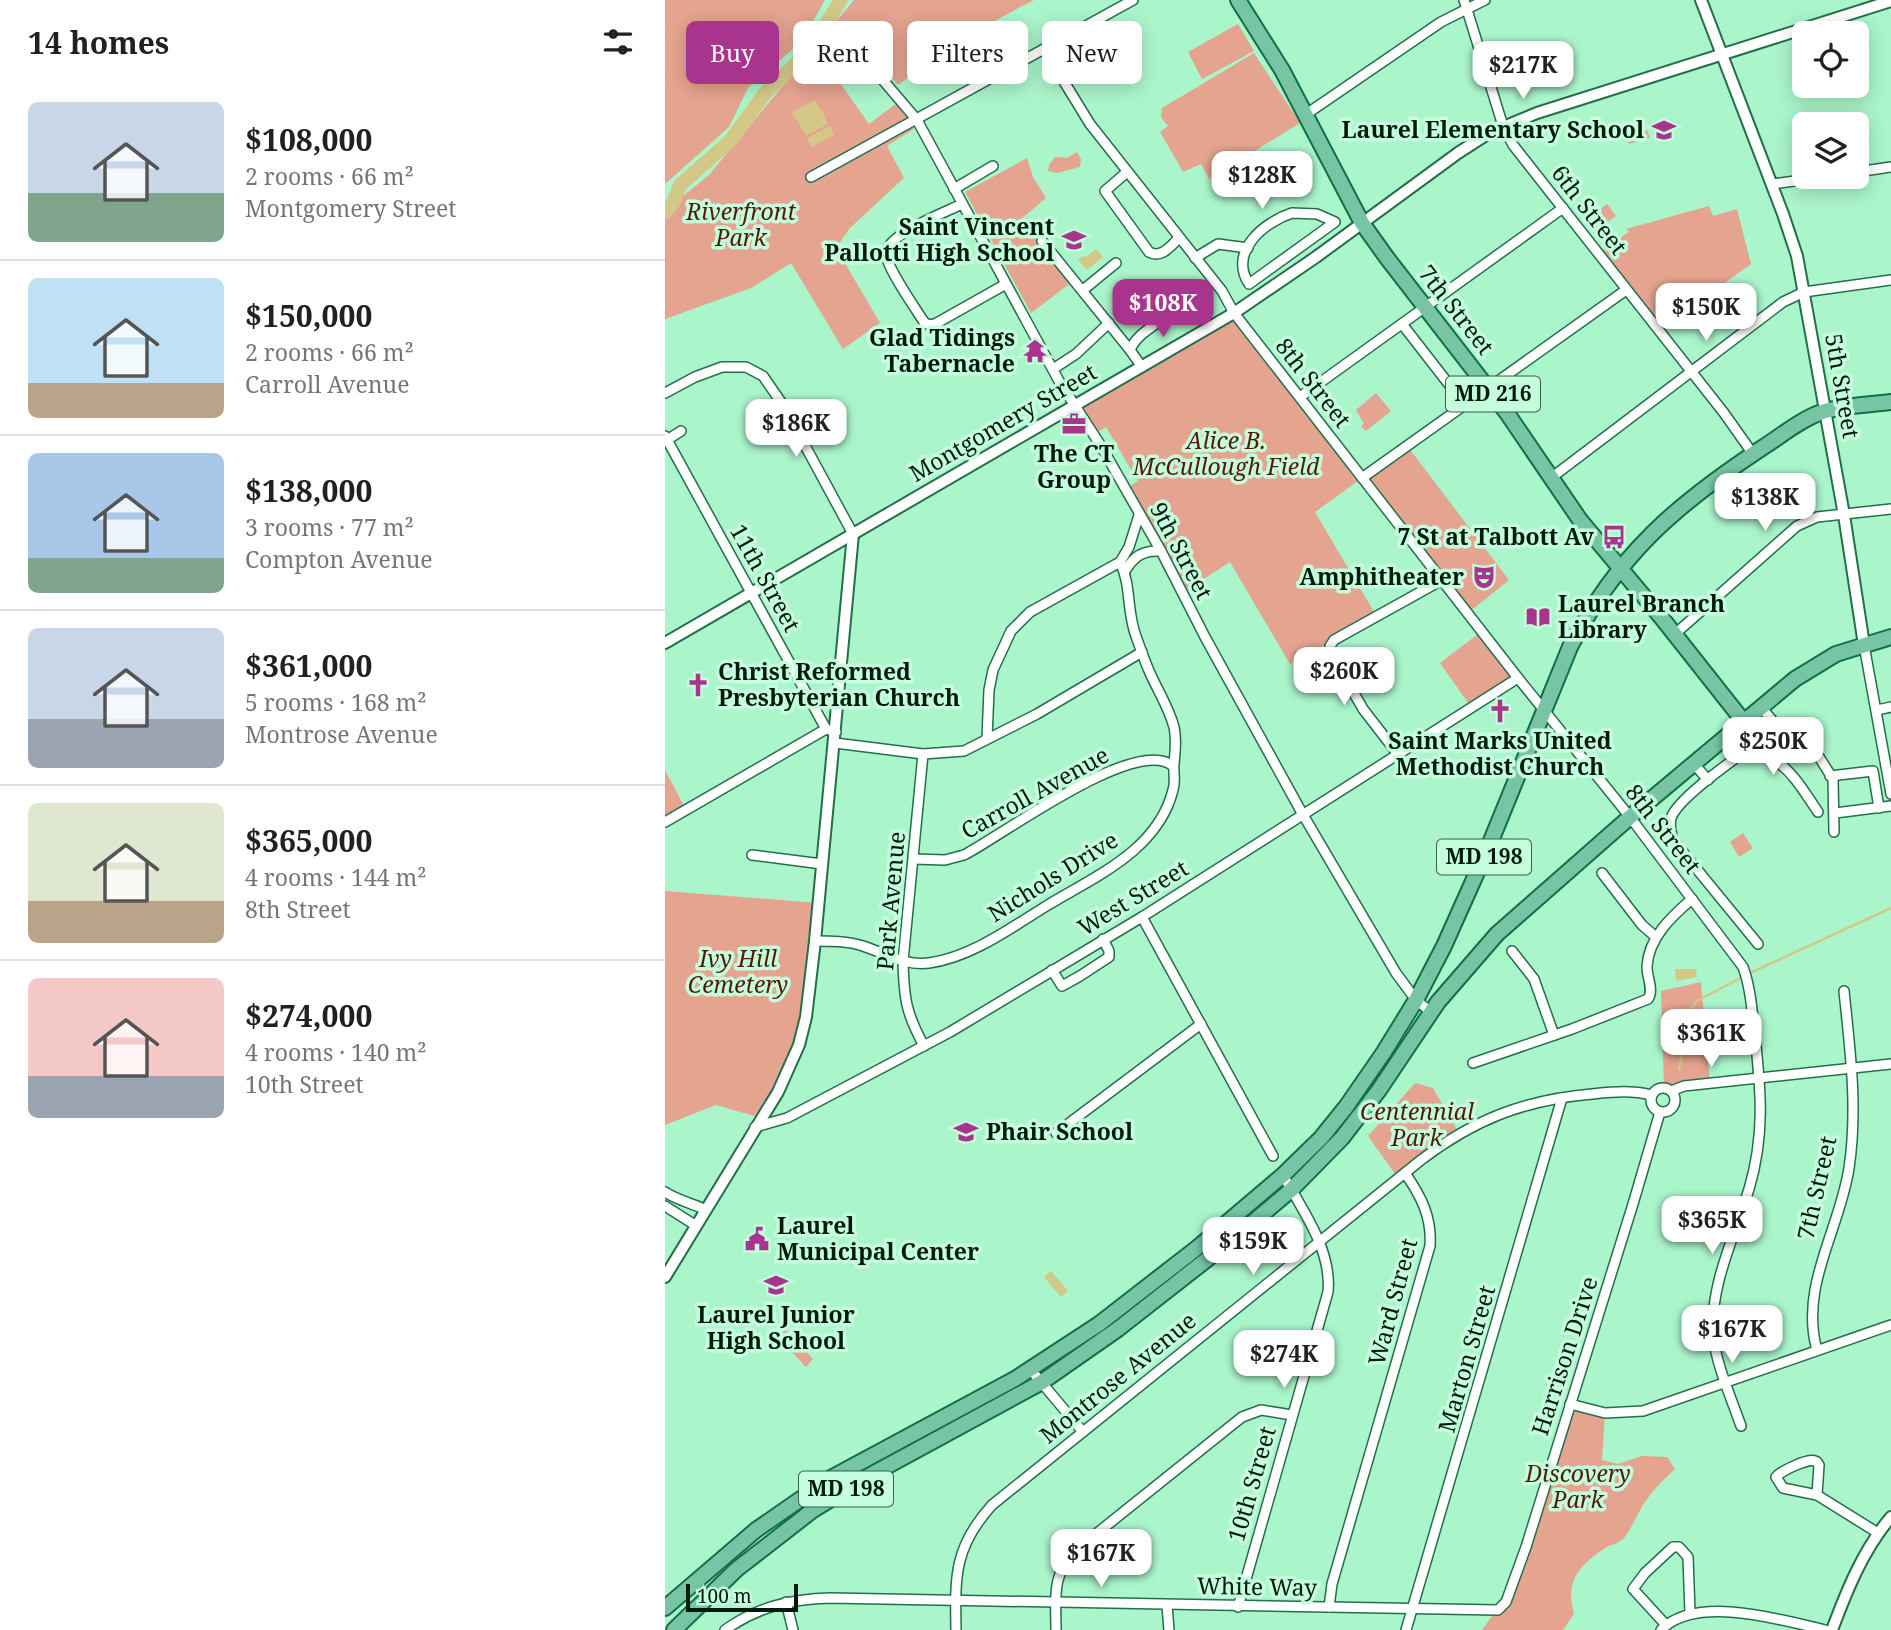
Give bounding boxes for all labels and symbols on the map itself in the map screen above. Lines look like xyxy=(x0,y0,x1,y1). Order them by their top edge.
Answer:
pin: $217K xyxy=(1474,42,1572,101)
place label: Laurel Elementary School xyxy=(1342,113,1644,145)
school or university icon: Laurel Elementary School xyxy=(1650,116,1678,144)
pin: $128K xyxy=(1213,152,1311,211)
street label: 6th Street xyxy=(1545,158,1635,261)
park label: Riverfront Park xyxy=(685,195,796,253)
place label: Saint Vincent Pallotti High School xyxy=(824,210,1054,268)
school or university icon: Saint Vincent Pallotti High School xyxy=(1060,226,1088,254)
street label: 7th Street xyxy=(1412,258,1502,361)
pin: $108K xyxy=(1114,280,1212,339)
pin: $150K xyxy=(1657,284,1755,343)
place label: Glad Tidings Tabernacle xyxy=(869,321,1015,379)
street label: 8th Street xyxy=(1269,331,1359,434)
street label: 5th Street xyxy=(1818,331,1868,441)
temple icon: Glad Tidings Tabernacle xyxy=(1021,337,1049,365)
street label: Montgomery Street xyxy=(903,355,1102,489)
road number: MD 216 xyxy=(1446,376,1540,412)
pin: $186K xyxy=(747,400,845,459)
office icon: The CT Group xyxy=(1060,410,1088,438)
park label: Alice B. McCullough Field xyxy=(1132,424,1320,482)
place label: The CT Group xyxy=(1034,437,1114,495)
pin: $138K xyxy=(1716,474,1814,533)
street label: 9th Street xyxy=(1143,496,1221,605)
street label: 11th Street xyxy=(723,518,809,637)
place label: 7 St at Talbott Av xyxy=(1398,520,1594,552)
bus stop icon: 7 St at Talbott Av xyxy=(1600,523,1628,551)
place label: Amphitheater xyxy=(1300,560,1464,592)
theatre icon: Amphitheater xyxy=(1470,563,1498,591)
place label: Laurel Branch Library xyxy=(1558,587,1725,645)
library icon: Laurel Branch Library xyxy=(1524,603,1552,631)
pin: $260K xyxy=(1295,648,1393,707)
place label: Christ Reformed Presbyterian Church xyxy=(718,655,960,713)
church icon: Christ Reformed Presbyterian Church xyxy=(684,671,712,699)
church icon: Saint Marks United Methodist Church xyxy=(1486,697,1514,725)
pin: $250K xyxy=(1724,718,1822,777)
place label: Saint Marks United Methodist Church xyxy=(1388,724,1612,782)
street label: Carroll Avenue xyxy=(955,738,1114,846)
street label: 8th Street xyxy=(1619,777,1709,880)
street label: Nichols Drive xyxy=(981,823,1124,929)
street label: Park Avenue xyxy=(868,830,912,972)
road number: MD 198 xyxy=(1437,840,1531,874)
street label: West Street xyxy=(1071,852,1194,943)
park label: Ivy Hill Cemetery xyxy=(688,942,788,1000)
pin: $361K xyxy=(1662,1010,1760,1069)
park label: Centennial Park xyxy=(1360,1095,1474,1153)
place label: Phair School xyxy=(986,1115,1133,1147)
school or university icon: Phair School xyxy=(952,1118,980,1146)
street label: 7th Street xyxy=(1789,1133,1844,1243)
pin: $365K xyxy=(1663,1196,1761,1256)
place label: Laurel Municipal Center xyxy=(777,1209,979,1267)
pin: $159K xyxy=(1204,1218,1302,1277)
public building icon: Laurel Municipal Center xyxy=(743,1225,771,1253)
street label: Ward Street xyxy=(1360,1235,1424,1369)
school or university icon: Laurel Junior High School xyxy=(762,1271,790,1299)
street label: Harrison Drive xyxy=(1523,1272,1605,1439)
street label: Marton Street xyxy=(1430,1281,1502,1436)
place label: Laurel Junior High School xyxy=(697,1298,855,1356)
street label: Montrose Avenue xyxy=(1032,1304,1202,1450)
pin: $167K xyxy=(1683,1306,1781,1365)
pin: $274K xyxy=(1235,1330,1333,1390)
street label: 10th Street xyxy=(1219,1422,1283,1545)
park label: Discovery Park xyxy=(1524,1457,1631,1515)
road number: MD 198 xyxy=(799,1472,893,1506)
pin: $167K xyxy=(1052,1530,1150,1589)
street label: White Way xyxy=(1197,1569,1317,1603)
scale bar xyxy=(686,1581,798,1613)

